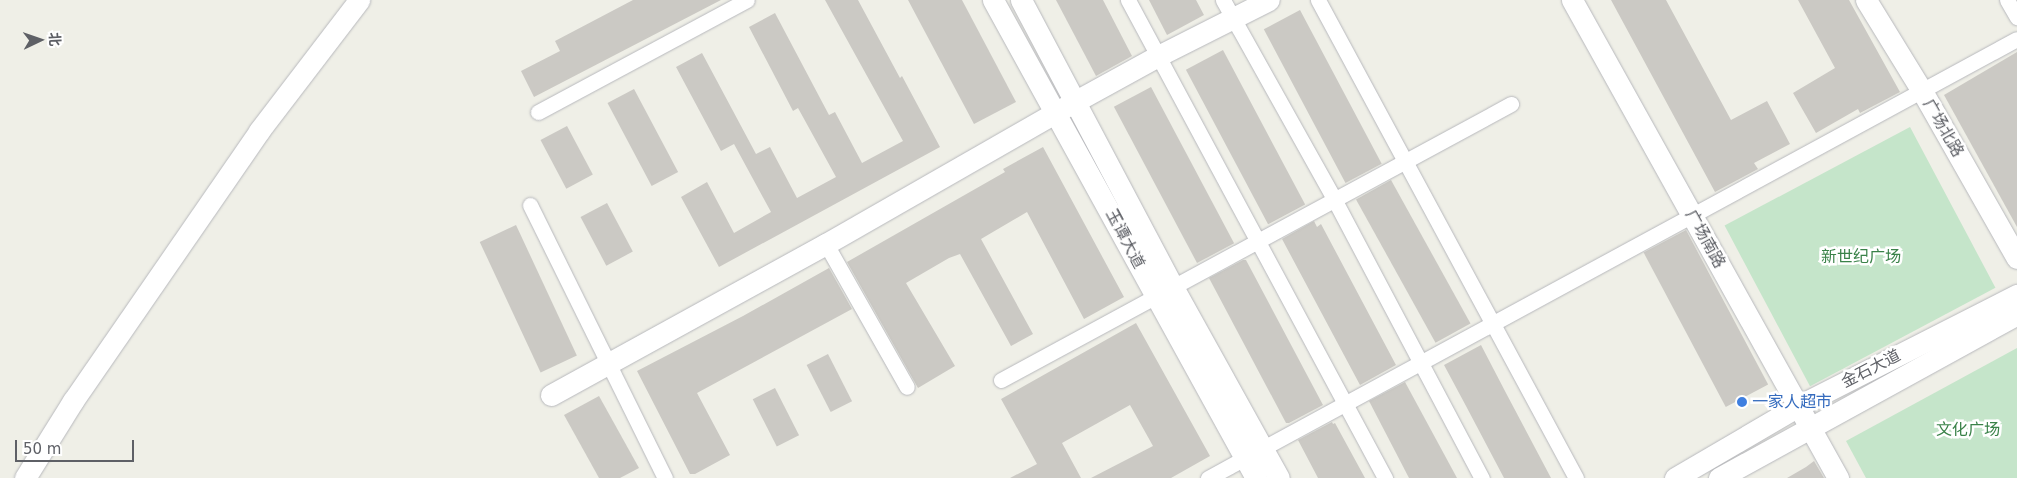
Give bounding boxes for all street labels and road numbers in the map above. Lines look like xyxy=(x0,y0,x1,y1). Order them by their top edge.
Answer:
street label: 广场北路 xyxy=(1919,95,1967,161)
street label: 玉谭大道 xyxy=(1102,206,1148,272)
street label: 广场南路 xyxy=(1681,206,1729,272)
street label: 金石大道 xyxy=(1838,346,1904,392)

